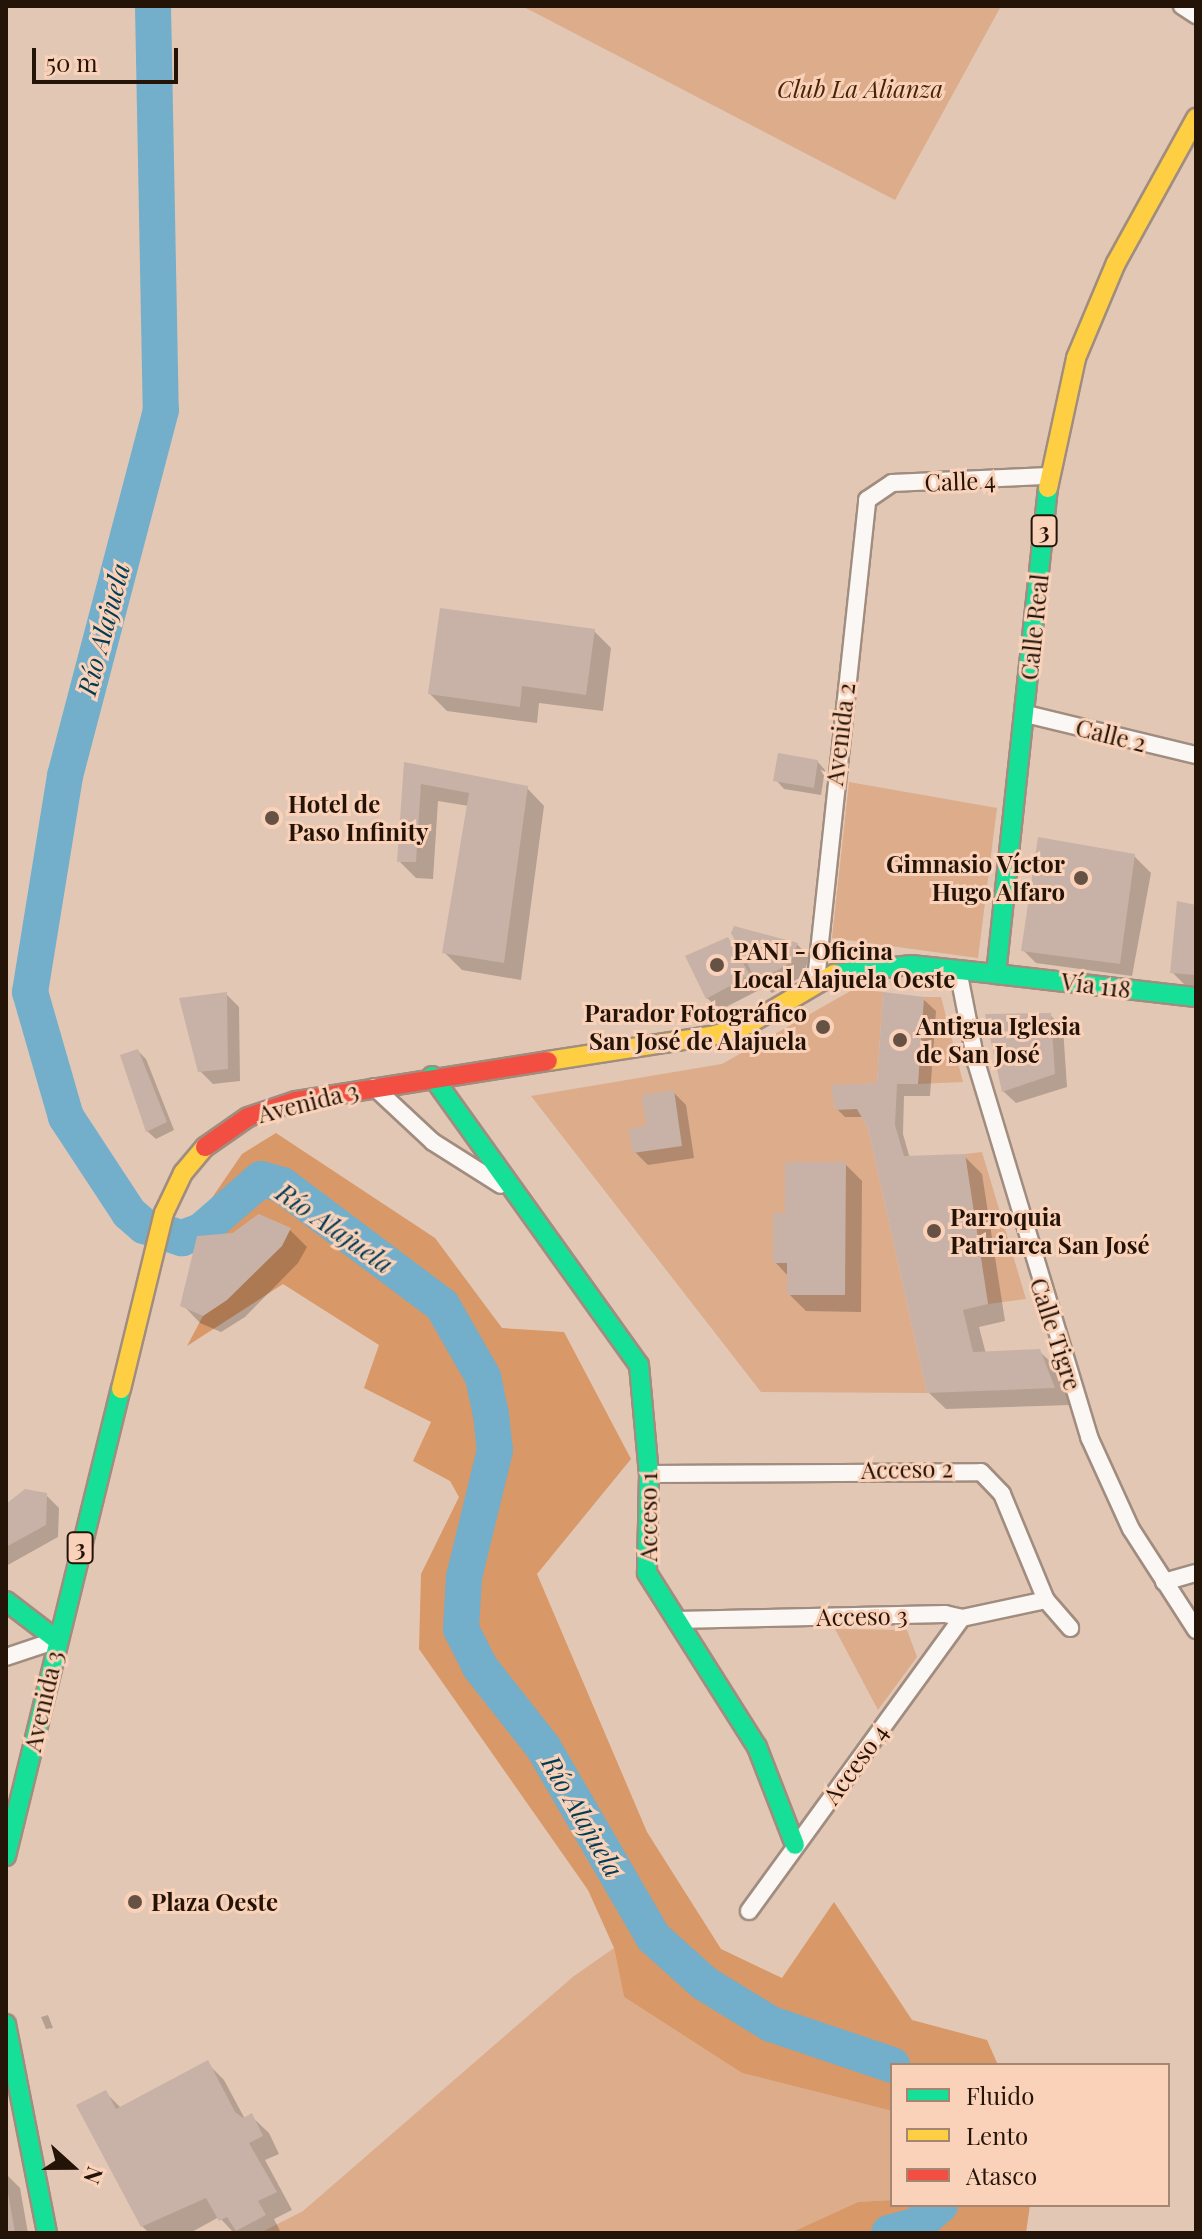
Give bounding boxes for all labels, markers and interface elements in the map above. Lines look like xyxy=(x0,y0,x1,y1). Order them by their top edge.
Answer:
scale bar xyxy=(36,32,182,82)
text: 50 m xyxy=(46,46,98,78)
park label: Club La Alianza xyxy=(777,75,943,103)
street label: Calle 4 xyxy=(924,465,996,497)
road number: 3 xyxy=(1030,513,1058,549)
water label: Río Alajuela xyxy=(70,560,136,698)
street label: Calle Real xyxy=(1014,572,1054,682)
street label: Avenida 2 xyxy=(819,681,861,787)
street label: Calle 2 xyxy=(1073,712,1149,758)
place label: Hotel de Paso Infinity xyxy=(288,790,429,846)
marker: Hotel de Paso Infinity xyxy=(263,809,281,827)
place label: Gimnasio Víctor Hugo Alfaro xyxy=(885,850,1065,906)
marker: Gimnasio Víctor Hugo Alfaro xyxy=(1072,869,1090,887)
place label: PANI - Oficina Local Alajuela Oeste xyxy=(733,937,956,993)
marker: PANI - Oficina Local Alajuela Oeste xyxy=(708,956,726,974)
street label: Vía 118 xyxy=(1059,966,1133,1004)
place label: Parador Fotográfico San José de Alajuela xyxy=(584,999,807,1055)
place label: Antigua Iglesia de San José xyxy=(916,1012,1081,1068)
marker: Parador Fotográfico San José de Alajuela xyxy=(814,1018,832,1036)
marker: Antigua Iglesia de San José xyxy=(891,1031,909,1049)
street label: Avenida 3 xyxy=(255,1076,361,1128)
water label: Río Alajuela xyxy=(271,1176,399,1280)
place label: Parroquia Patriarca San José xyxy=(950,1203,1150,1259)
marker: Parroquia Patriarca San José xyxy=(925,1222,943,1240)
street label: Calle Tigre xyxy=(1024,1274,1088,1394)
street label: Acceso 2 xyxy=(861,1454,953,1484)
street label: Acceso 1 xyxy=(634,1472,662,1562)
road number: 3 xyxy=(66,1530,94,1566)
street label: Acceso 3 xyxy=(816,1601,908,1631)
street label: Avenida 3 xyxy=(17,1648,69,1754)
street label: Acceso 4 xyxy=(816,1718,894,1810)
water label: Río Alajuela xyxy=(536,1750,630,1882)
place label: Plaza Oeste xyxy=(151,1888,278,1916)
marker: Plaza Oeste xyxy=(126,1893,144,1911)
legend xyxy=(890,2063,1170,2207)
text: Fluido xyxy=(966,2079,1034,2111)
text: Lento xyxy=(966,2119,1028,2151)
north arrow xyxy=(32,2127,112,2207)
text: Atasco xyxy=(966,2159,1037,2191)
text: N xyxy=(78,2163,111,2188)

